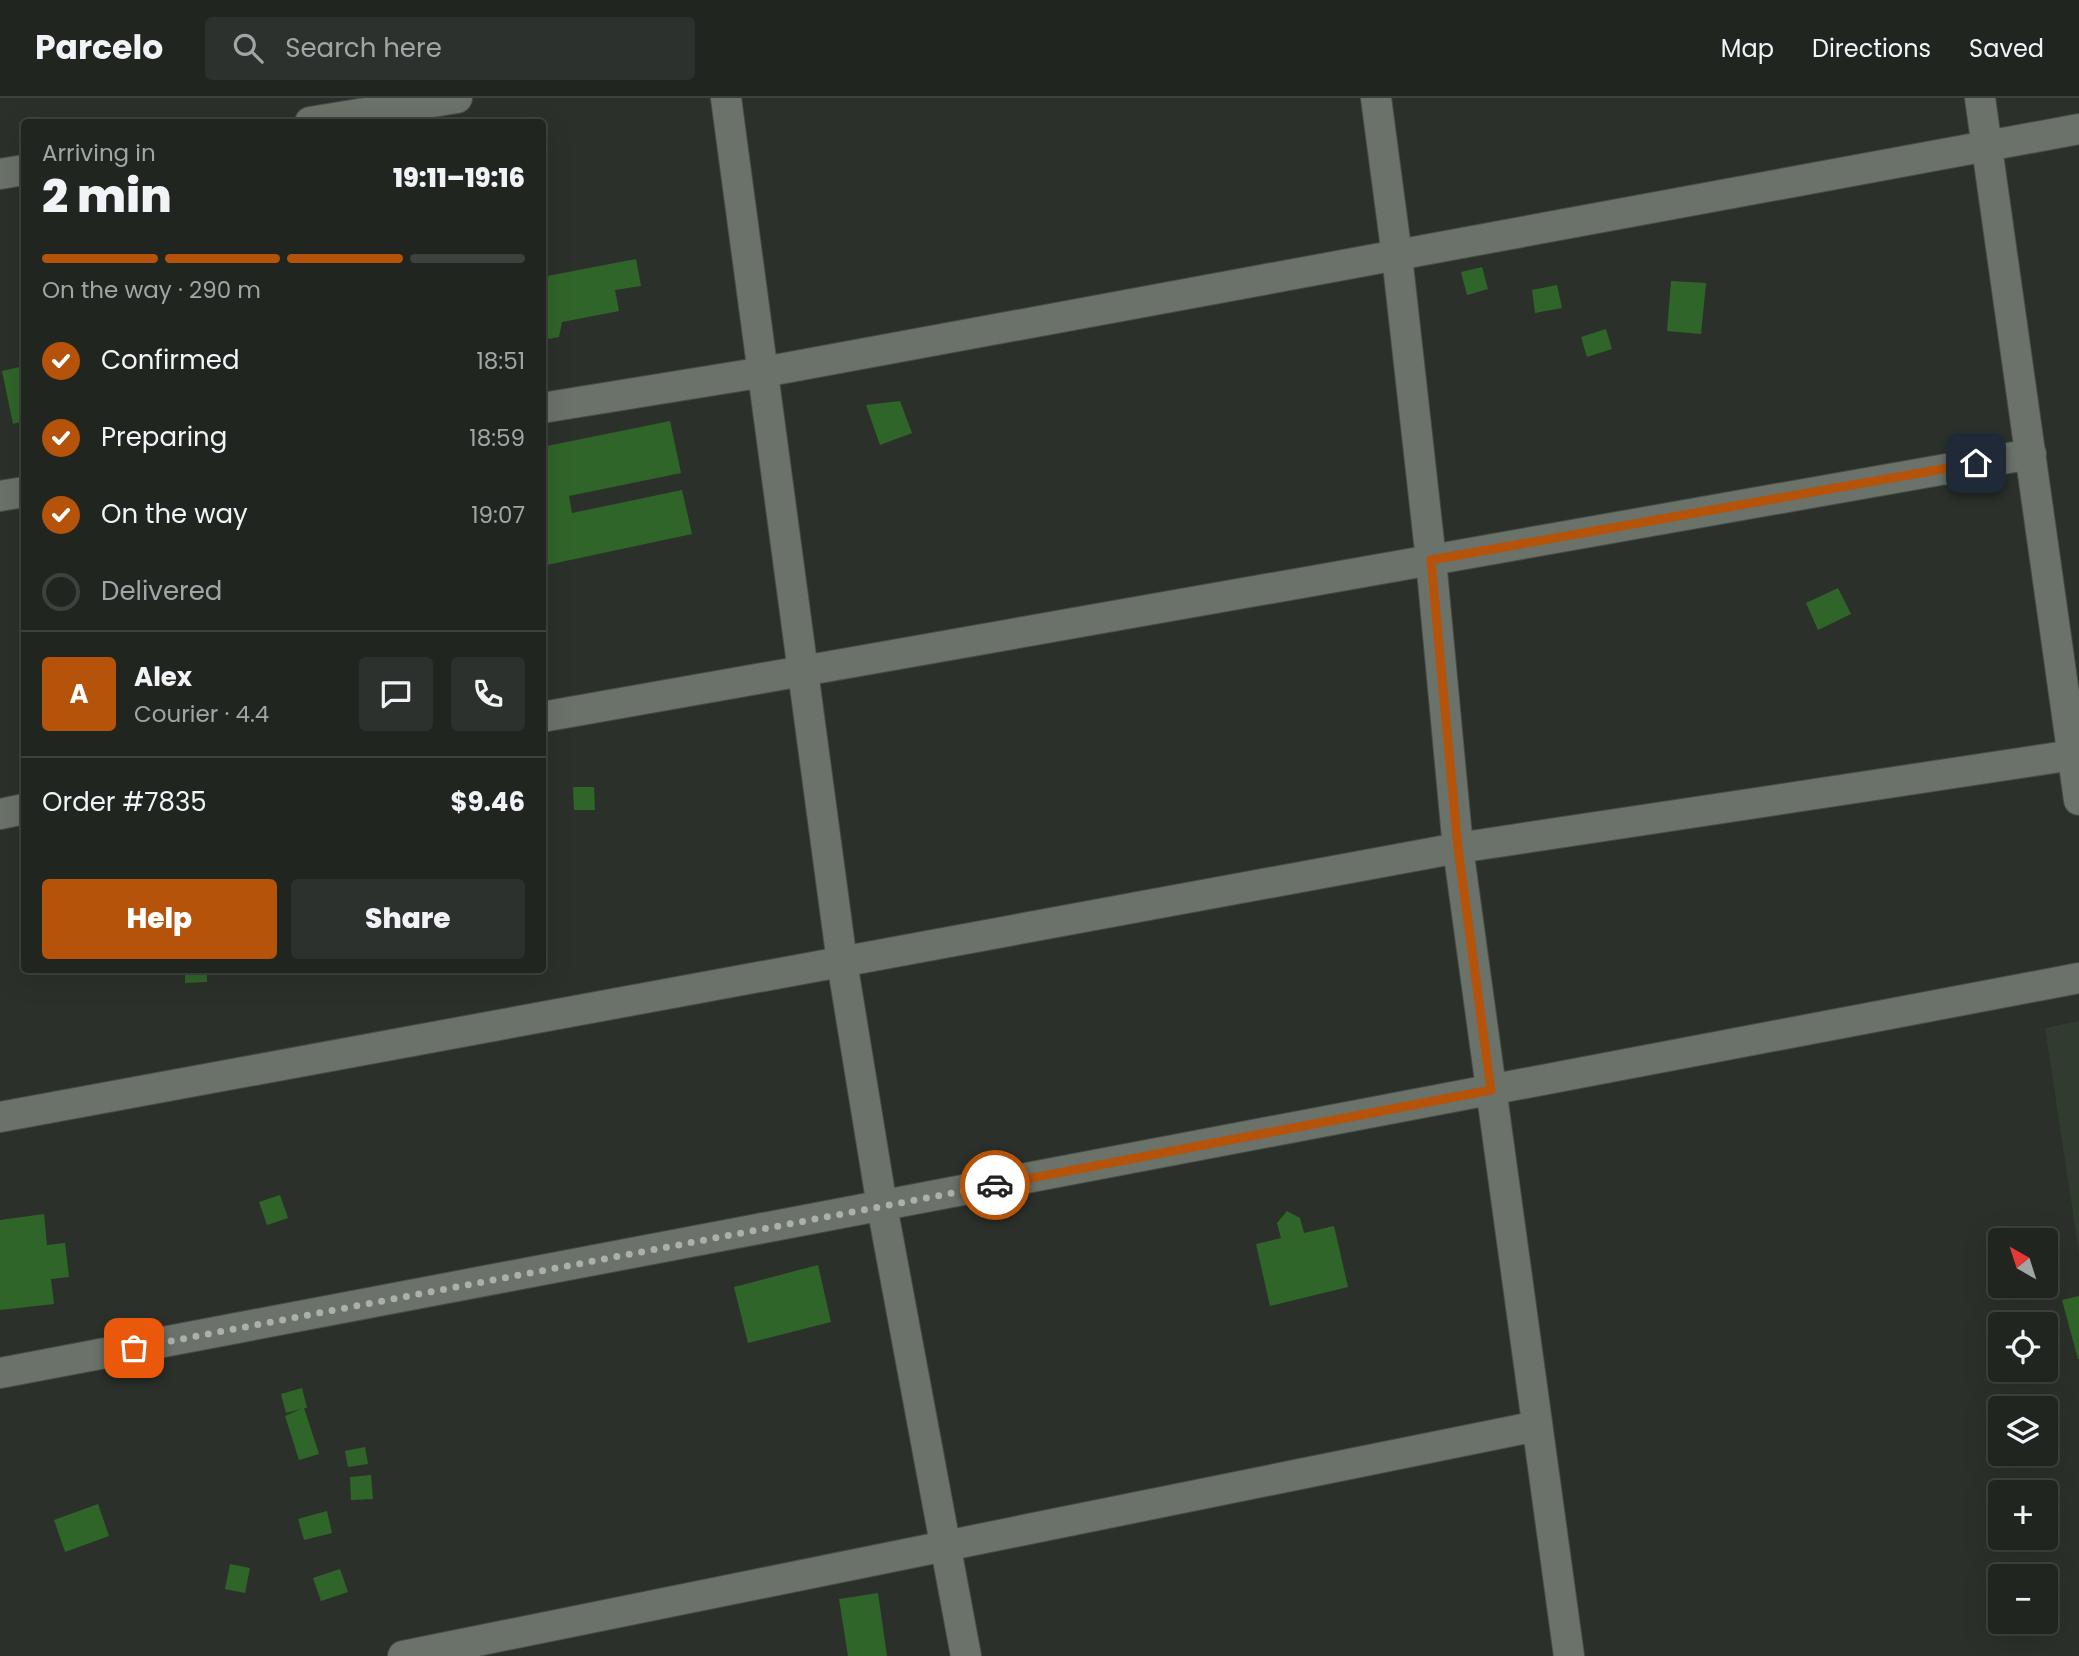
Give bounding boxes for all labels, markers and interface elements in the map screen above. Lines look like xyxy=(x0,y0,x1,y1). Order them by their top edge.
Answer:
search box xyxy=(205,17,695,80)
text: Parcelo xyxy=(35,24,163,71)
icon: search xyxy=(229,29,267,67)
text: Search here xyxy=(285,30,442,66)
text: Map xyxy=(1721,32,1774,65)
text: Directions xyxy=(1812,32,1931,65)
text: Saved xyxy=(1969,32,2044,65)
text: Arriving in xyxy=(42,137,156,169)
text: 19:11–19:16 xyxy=(393,160,525,196)
text: 2 min xyxy=(42,164,172,228)
text: On the way · 290 m xyxy=(42,274,261,306)
icon: check xyxy=(42,342,80,380)
text: Confirmed xyxy=(101,342,239,378)
text: 18:51 xyxy=(476,345,525,377)
icon: check xyxy=(42,419,80,457)
text: Preparing xyxy=(101,419,227,455)
text: 18:59 xyxy=(469,422,525,454)
pin xyxy=(1946,433,2006,493)
icon: home xyxy=(1957,444,1995,482)
icon: check xyxy=(42,496,80,534)
text: On the way xyxy=(101,496,248,532)
text: 19:07 xyxy=(471,499,525,531)
text: Delivered xyxy=(101,573,222,609)
button: chat xyxy=(359,657,433,731)
button: phone xyxy=(451,657,525,731)
text: Alex xyxy=(134,659,192,695)
text: A xyxy=(69,676,89,712)
text: Courier · 4.4 xyxy=(134,698,269,730)
text: Order #7835 xyxy=(42,784,207,820)
text: $9.46 xyxy=(450,784,525,820)
button: Help xyxy=(42,879,277,959)
button: Share xyxy=(291,879,525,959)
courier xyxy=(960,1150,1030,1220)
icon: car xyxy=(976,1166,1014,1204)
north arrow xyxy=(1988,1228,2058,1298)
map controls xyxy=(1988,1228,2058,1634)
button: locate xyxy=(1988,1312,2058,1382)
pin xyxy=(104,1318,164,1378)
icon: bag xyxy=(115,1329,153,1367)
button: layers xyxy=(1988,1396,2058,1466)
button: + xyxy=(1988,1480,2058,1550)
button: − xyxy=(1988,1564,2058,1634)

